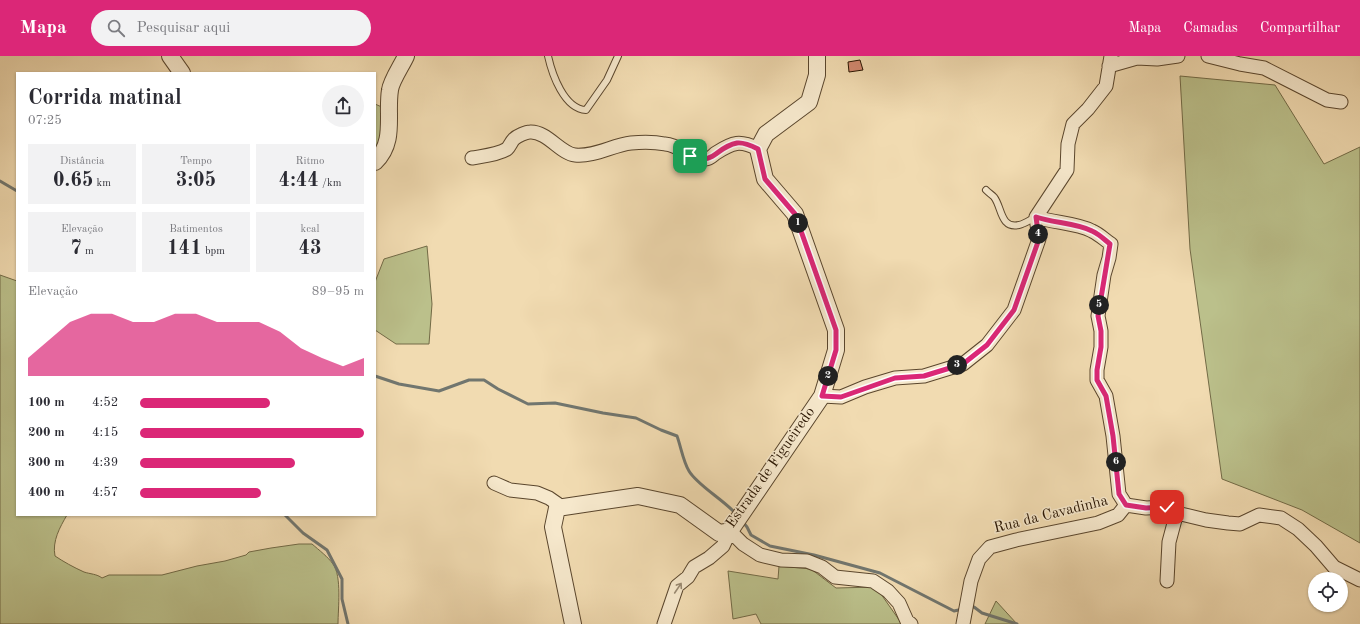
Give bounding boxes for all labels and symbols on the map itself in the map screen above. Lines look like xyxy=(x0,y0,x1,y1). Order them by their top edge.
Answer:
pin xyxy=(673,139,707,173)
pin: 1 xyxy=(788,213,808,233)
pin: 4 xyxy=(1028,224,1048,244)
pin: 5 xyxy=(1089,295,1109,315)
pin: 3 xyxy=(947,355,967,375)
pin: 2 xyxy=(818,366,838,386)
street label: Estrada de Figueiredo xyxy=(724,405,818,531)
pin: 6 xyxy=(1106,452,1126,472)
pin xyxy=(1150,490,1184,524)
street label: Rua da Cavadinha xyxy=(992,493,1110,536)
one-way arrow xyxy=(674,583,682,594)

